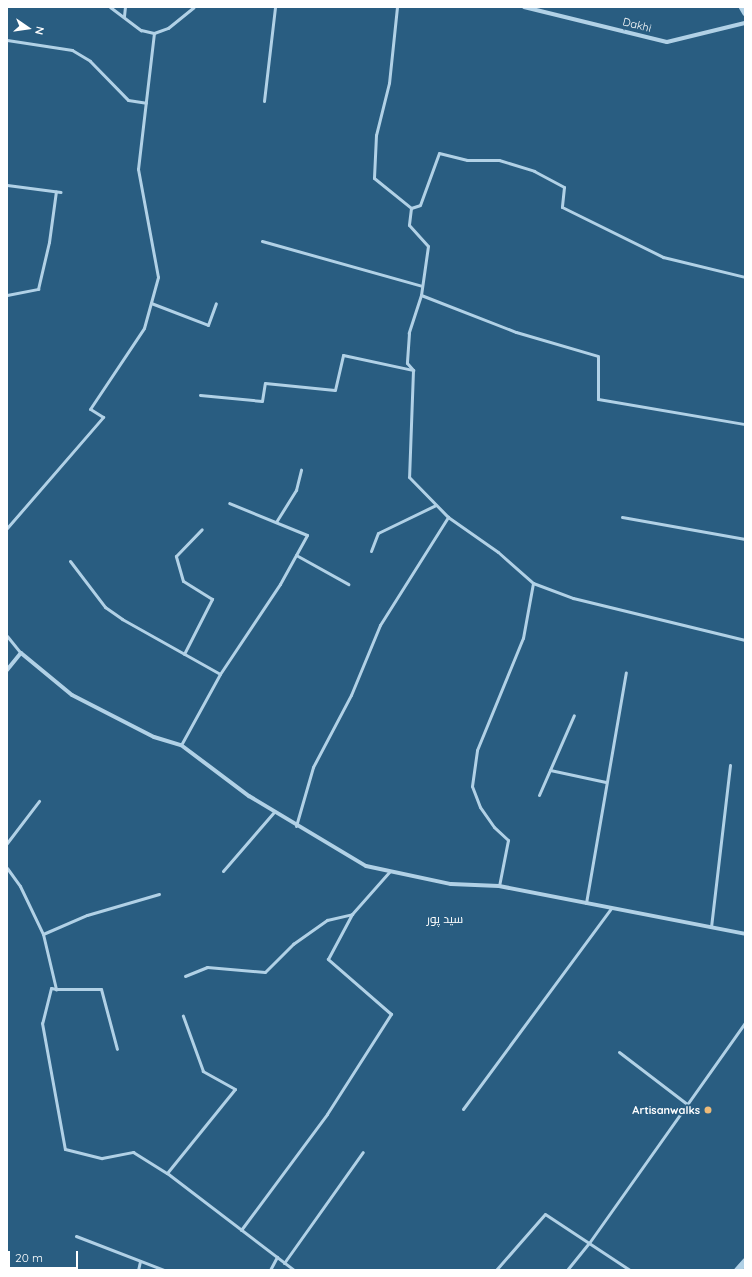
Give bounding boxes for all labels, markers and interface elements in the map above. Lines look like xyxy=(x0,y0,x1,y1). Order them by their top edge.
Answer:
north arrow xyxy=(8,8,48,48)
street label: Dakhi xyxy=(621,15,653,35)
text: N xyxy=(32,25,47,36)
district label: سید پور xyxy=(427,912,463,926)
place label: Artisanwalks xyxy=(632,1103,700,1117)
marker: Artisanwalks xyxy=(703,1105,713,1115)
scale bar xyxy=(10,1243,80,1269)
text: 20 m xyxy=(15,1250,43,1265)

